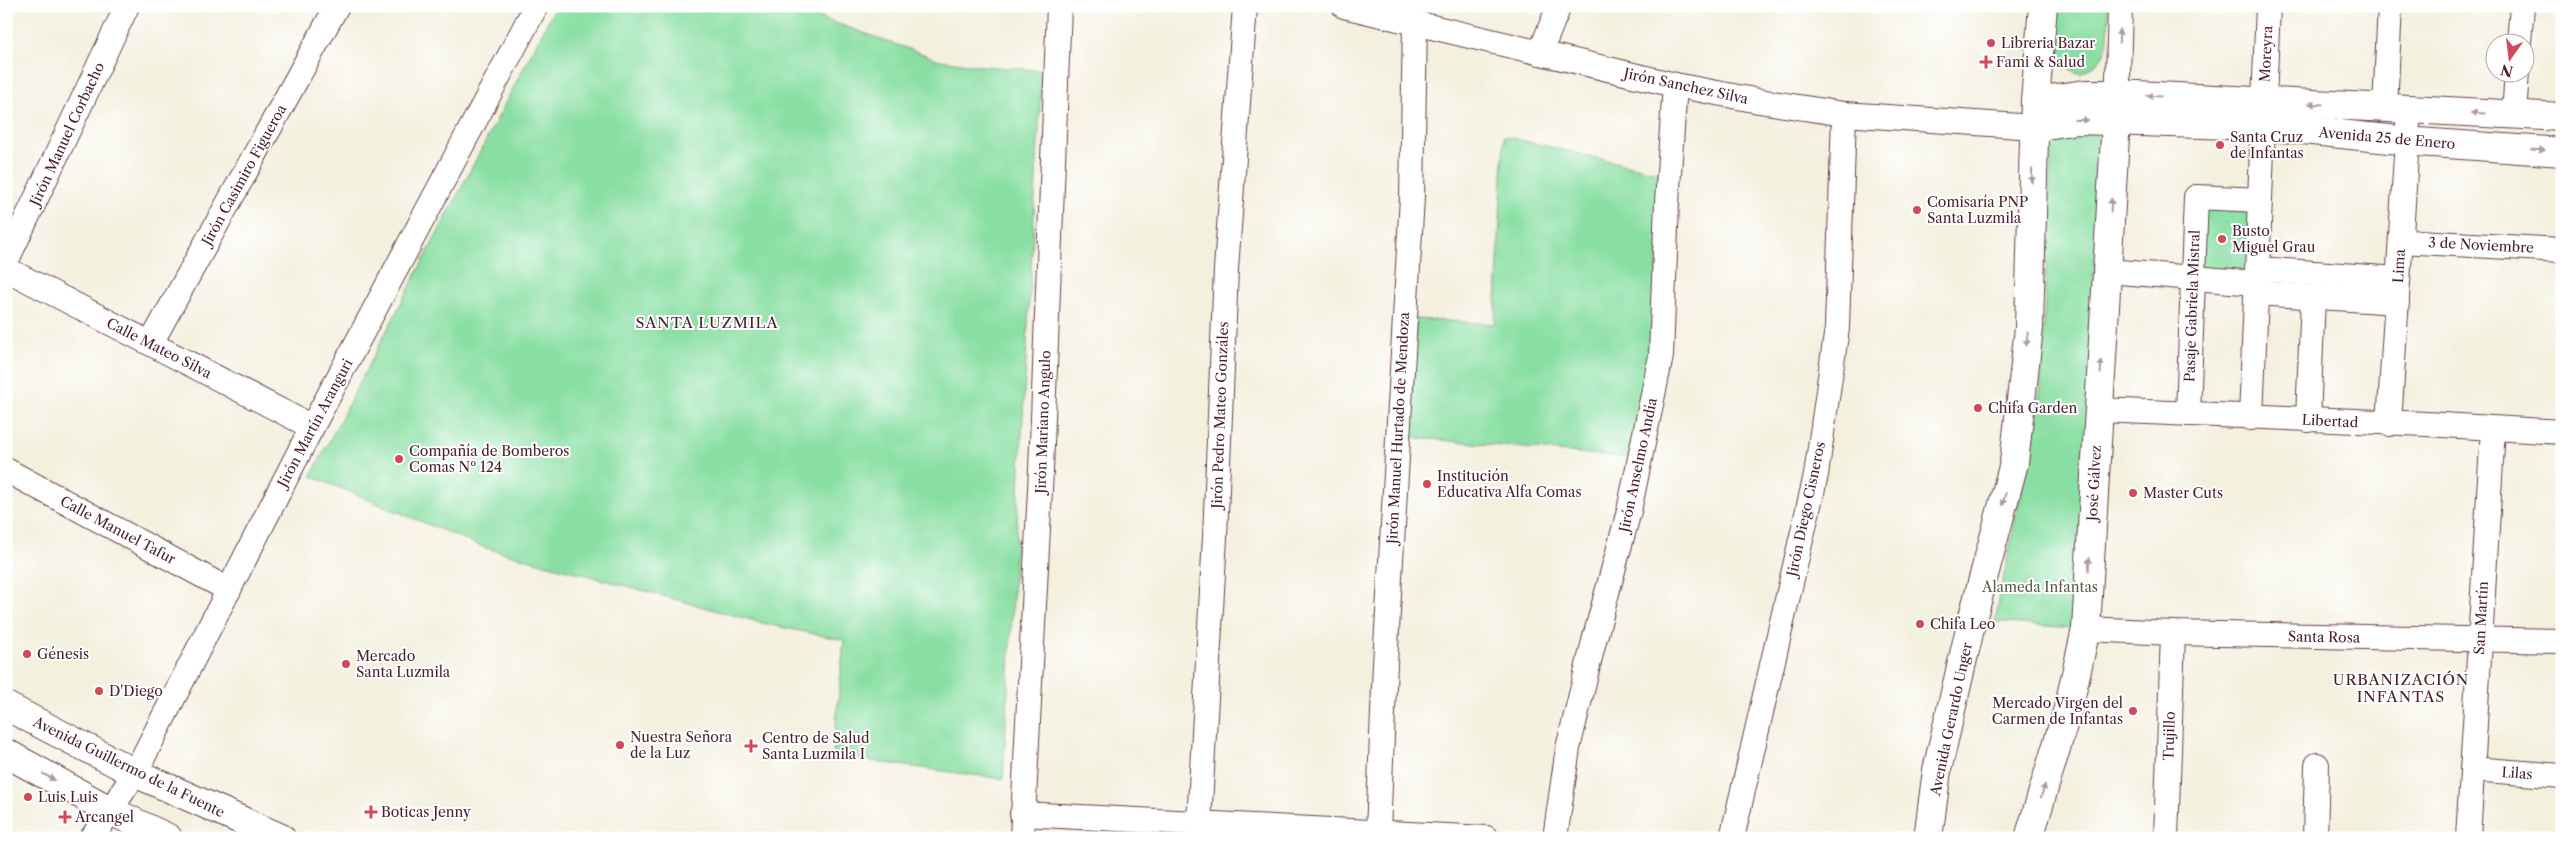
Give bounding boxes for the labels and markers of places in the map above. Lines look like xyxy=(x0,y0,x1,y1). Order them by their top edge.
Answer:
place label: Libreria Bazar xyxy=(2001,34,2095,52)
marker: Libreria Bazar xyxy=(1985,37,1997,49)
place label: Fami & Salud xyxy=(1996,53,2085,71)
marker: Fami & Salud xyxy=(1980,56,1992,68)
place label: Santa Cruz de Infantas xyxy=(2230,128,2304,162)
marker: Santa Cruz de Infantas xyxy=(2214,139,2226,151)
place label: Comisaría PNP Santa Luzmila xyxy=(1927,193,2028,227)
marker: Comisaría PNP Santa Luzmila xyxy=(1911,204,1923,216)
place label: Busto Miguel Grau xyxy=(2232,222,2316,256)
marker: Busto Miguel Grau xyxy=(2216,233,2228,245)
place label: Chifa Garden xyxy=(1988,399,2078,417)
marker: Chifa Garden xyxy=(1972,402,1984,414)
place label: Compañía de Bomberos Comas Nº 124 xyxy=(409,442,569,476)
marker: Compañía de Bomberos Comas Nº 124 xyxy=(393,453,405,465)
place label: Institución Educativa Alfa Comas xyxy=(1437,467,1582,501)
marker: Institución Educativa Alfa Comas xyxy=(1421,478,1433,490)
place label: Master Cuts xyxy=(2143,484,2223,502)
marker: Master Cuts xyxy=(2127,487,2139,499)
place label: Chifa Leo xyxy=(1930,615,1995,633)
marker: Chifa Leo xyxy=(1914,618,1926,630)
place label: Génesis xyxy=(37,645,89,663)
place label: Mercado Santa Luzmila xyxy=(356,647,451,681)
marker: Génesis xyxy=(21,648,33,660)
marker: Mercado Santa Luzmila xyxy=(340,658,352,670)
place label: D'Diego xyxy=(109,682,163,700)
marker: D'Diego xyxy=(93,685,105,697)
place label: Mercado Virgen del Carmen de Infantas xyxy=(1992,694,2123,728)
marker: Mercado Virgen del Carmen de Infantas xyxy=(2127,705,2139,717)
place label: Nuestra Señora de la Luz xyxy=(630,728,733,762)
place label: Centro de Salud Santa Luzmila I xyxy=(762,729,870,763)
marker: Nuestra Señora de la Luz xyxy=(614,739,626,751)
marker: Centro de Salud Santa Luzmila I xyxy=(744,739,758,753)
place label: Luis Luis xyxy=(38,788,98,806)
marker: Luis Luis xyxy=(22,791,34,803)
place label: Boticas Jenny xyxy=(381,803,471,821)
marker: Boticas Jenny xyxy=(365,806,377,818)
place label: Arcangel xyxy=(74,808,134,826)
marker: Arcangel xyxy=(59,811,71,823)

